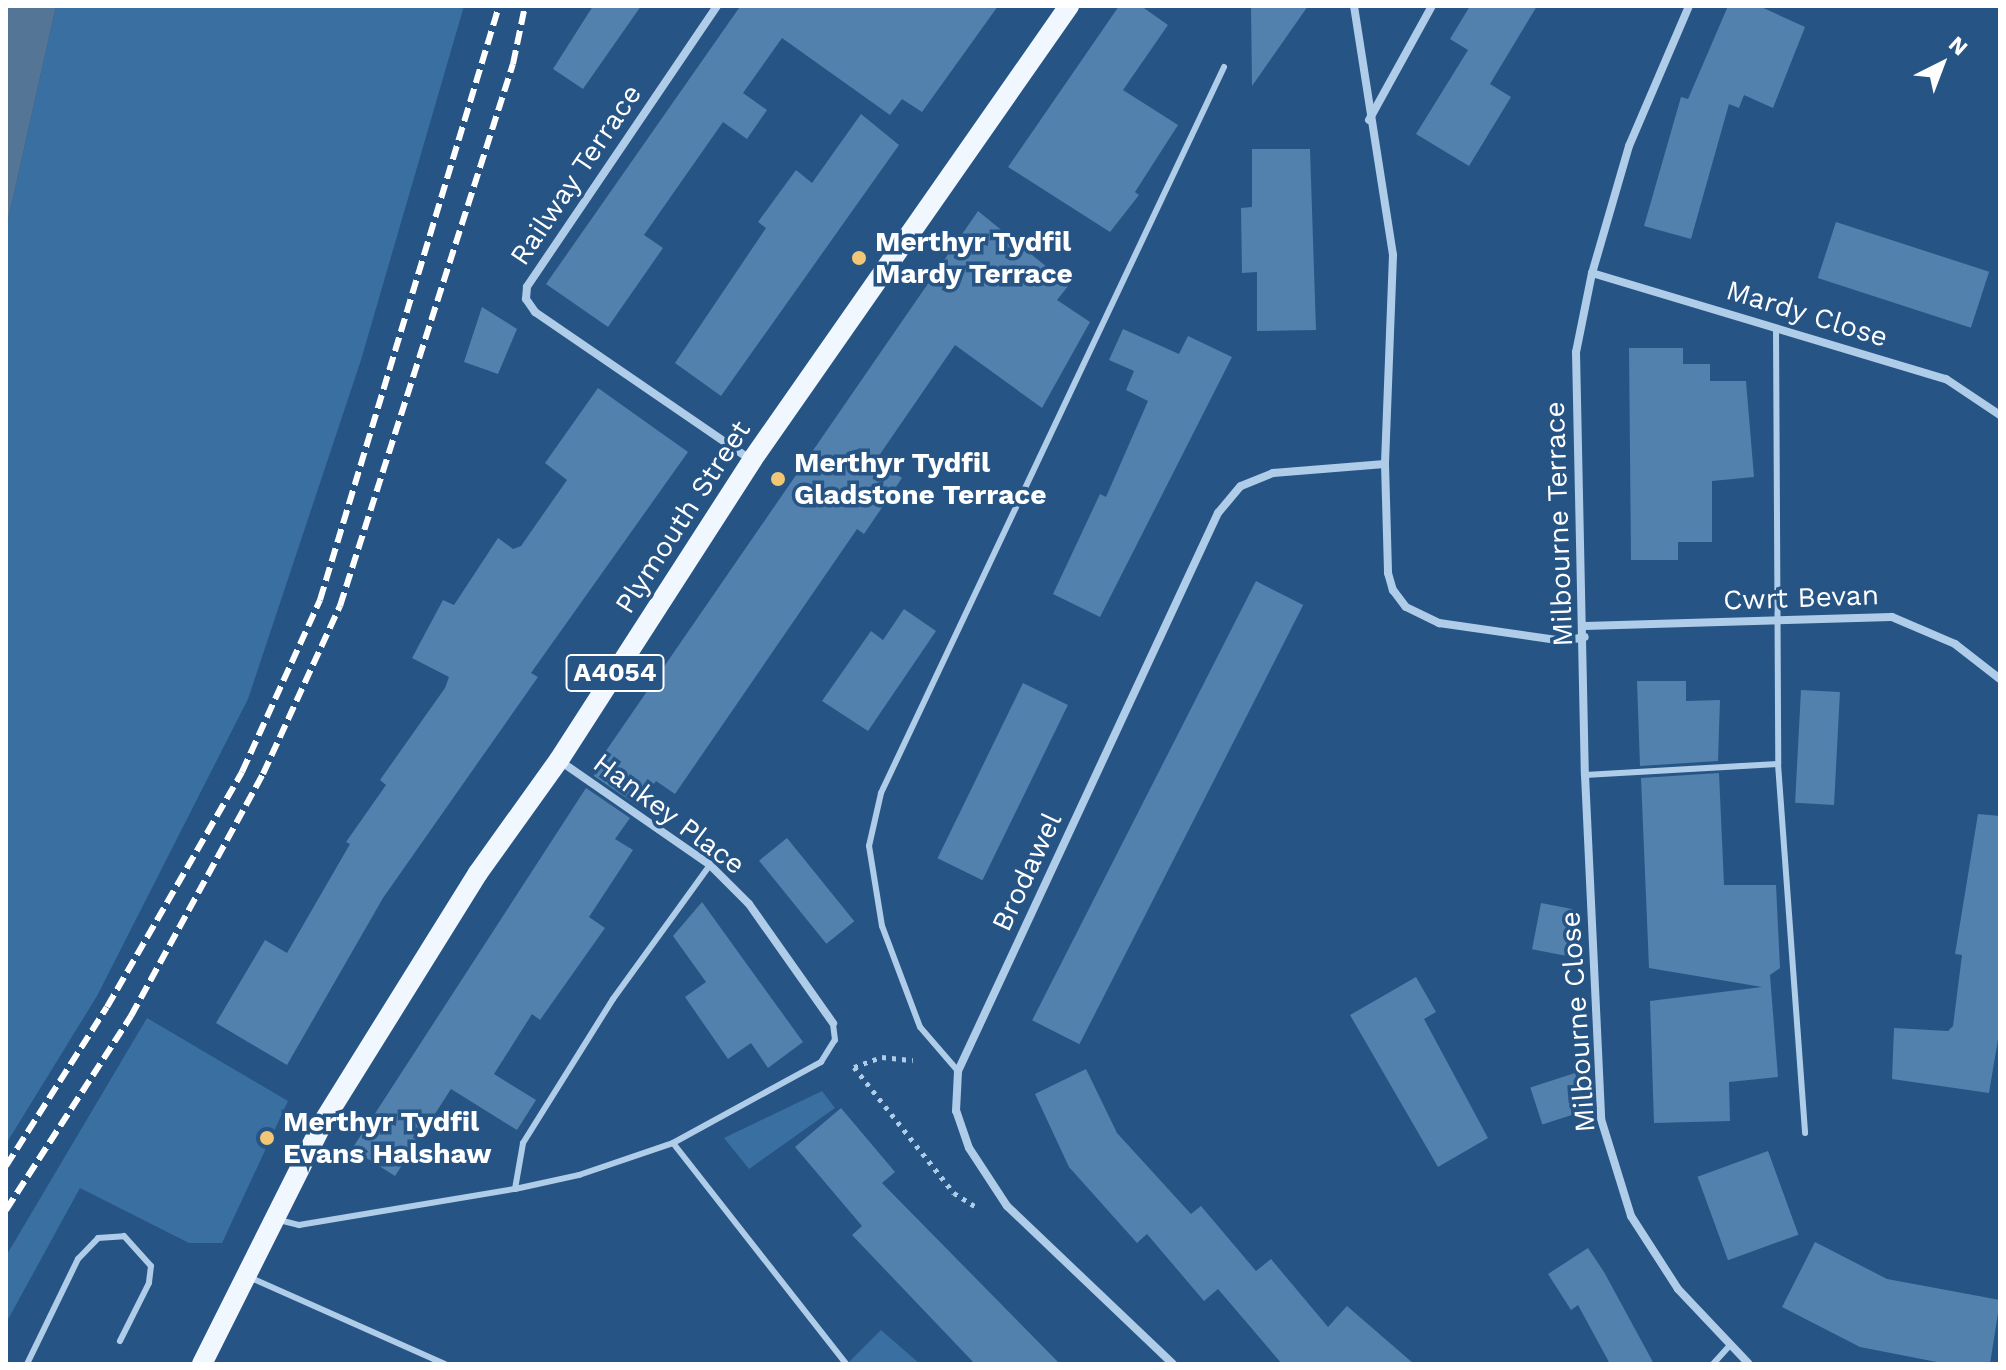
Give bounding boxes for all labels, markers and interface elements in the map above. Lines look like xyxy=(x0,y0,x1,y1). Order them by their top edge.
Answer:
north arrow xyxy=(1902,24,1982,104)
text: N xyxy=(1944,31,1973,61)
street label: Railway Terrace xyxy=(503,78,649,272)
place label: Merthyr Tydfil Mardy Terrace xyxy=(875,225,1074,291)
marker: Merthyr Tydfil Mardy Terrace xyxy=(850,249,868,267)
street label: Mardy Close xyxy=(1722,273,1892,355)
street label: Milbourne Terrace xyxy=(1538,400,1580,648)
street label: Plymouth Street xyxy=(608,414,758,620)
place label: Merthyr Tydfil Gladstone Terrace xyxy=(794,446,1047,512)
marker: Merthyr Tydfil Gladstone Terrace xyxy=(769,470,787,488)
street label: Cwrt Bevan xyxy=(1723,578,1879,618)
road number: A4054 xyxy=(565,651,665,695)
street label: Hankey Place xyxy=(586,746,752,882)
street label: Brodawel xyxy=(985,807,1069,937)
street label: Milbourne Close xyxy=(1554,910,1602,1134)
place label: Merthyr Tydfil Evans Halshaw xyxy=(283,1105,491,1171)
marker: Merthyr Tydfil Evans Halshaw xyxy=(258,1129,276,1147)

